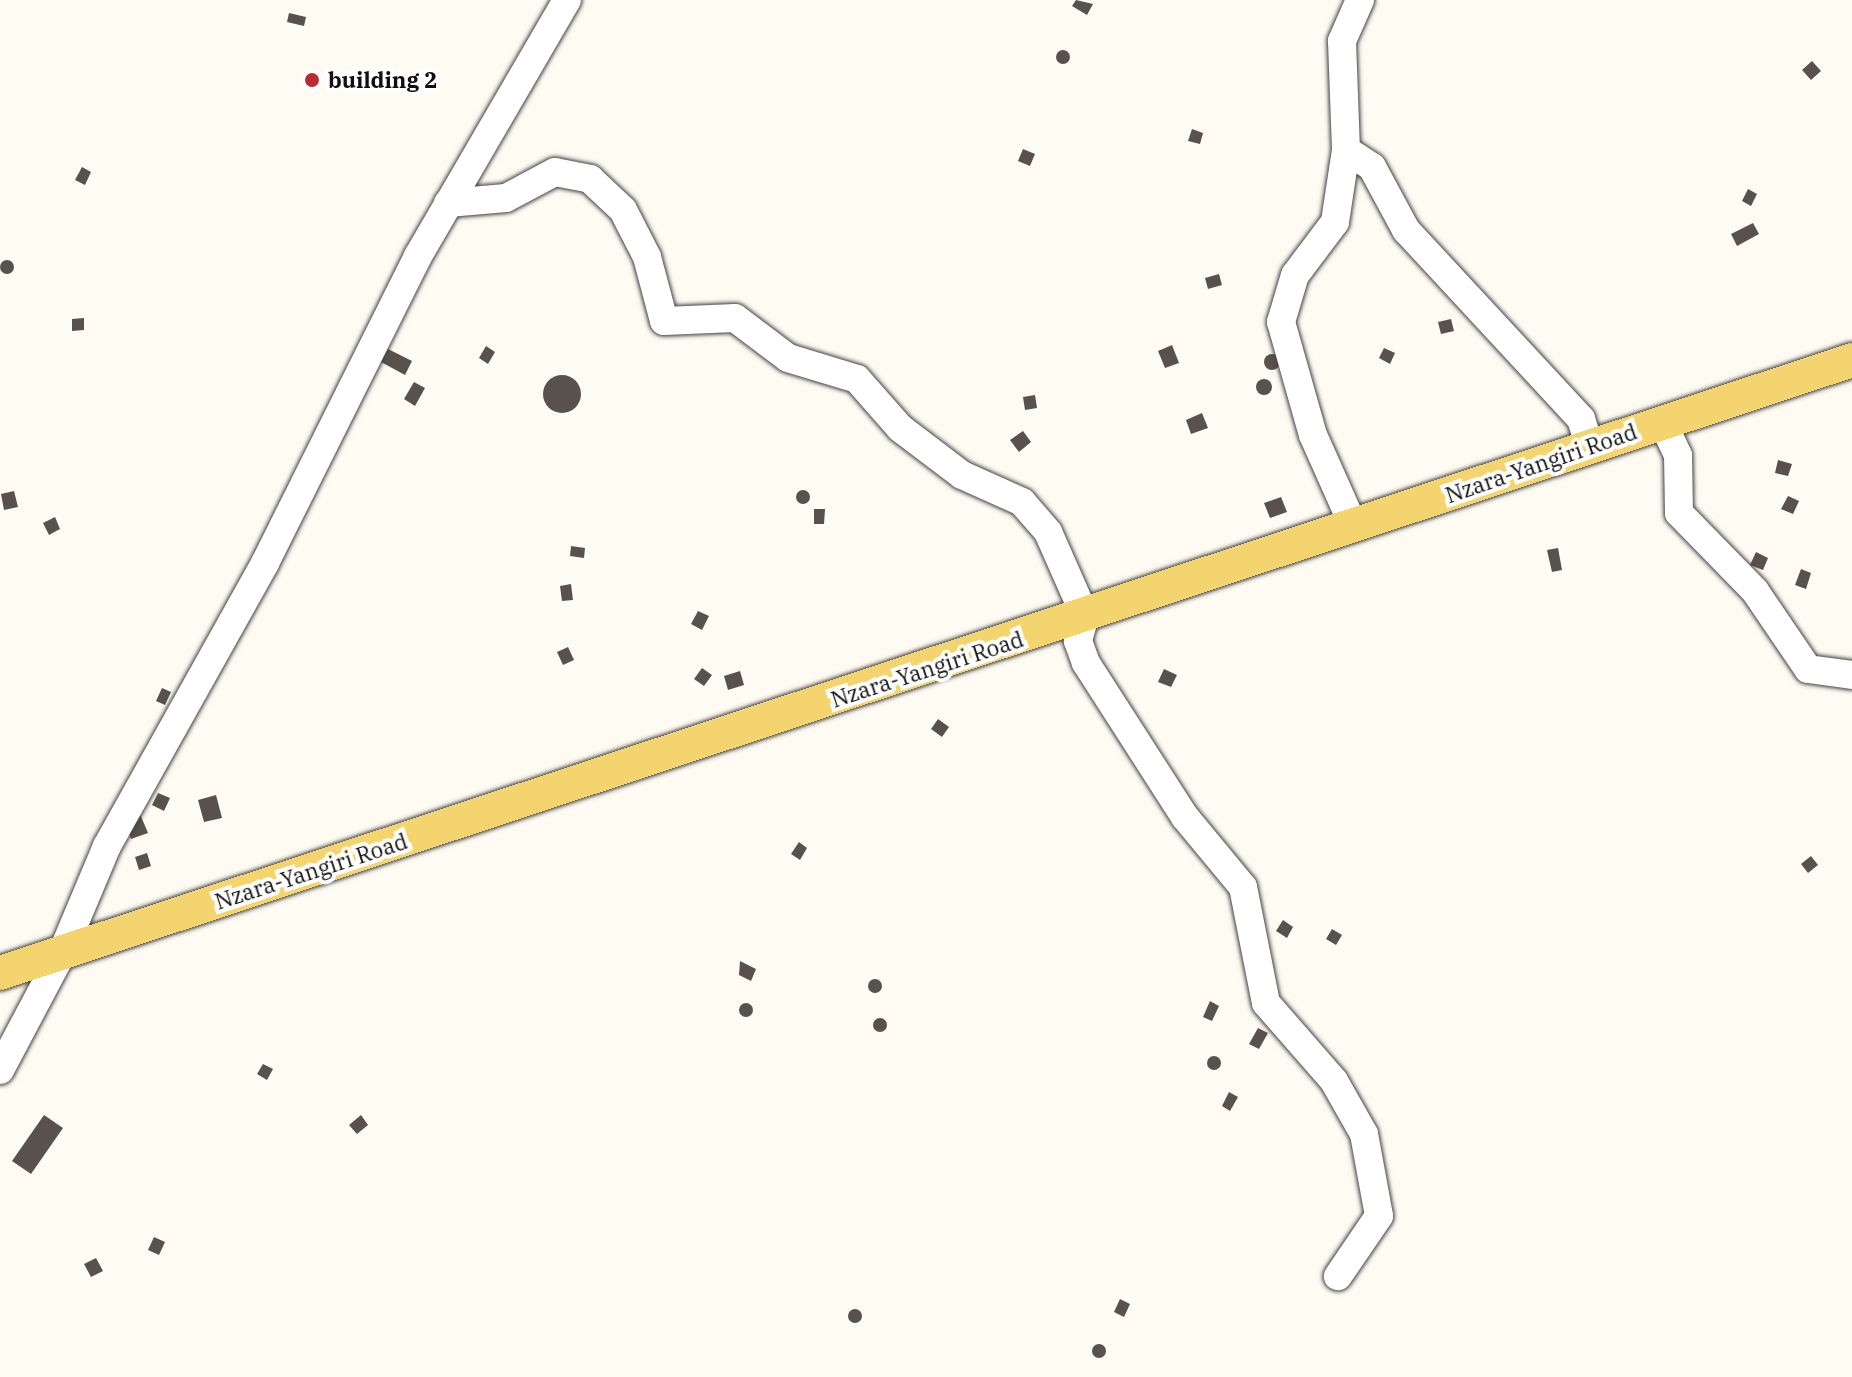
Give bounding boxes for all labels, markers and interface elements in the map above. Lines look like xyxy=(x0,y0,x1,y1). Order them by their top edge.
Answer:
place label: building 2 xyxy=(328,67,437,93)
marker: building 2 xyxy=(303,71,321,89)
street label: Nzara-Yangiri Road xyxy=(1442,418,1640,508)
street label: Nzara-Yangiri Road xyxy=(827,625,1027,713)
street label: Nzara-Yangiri Road xyxy=(211,827,411,915)

